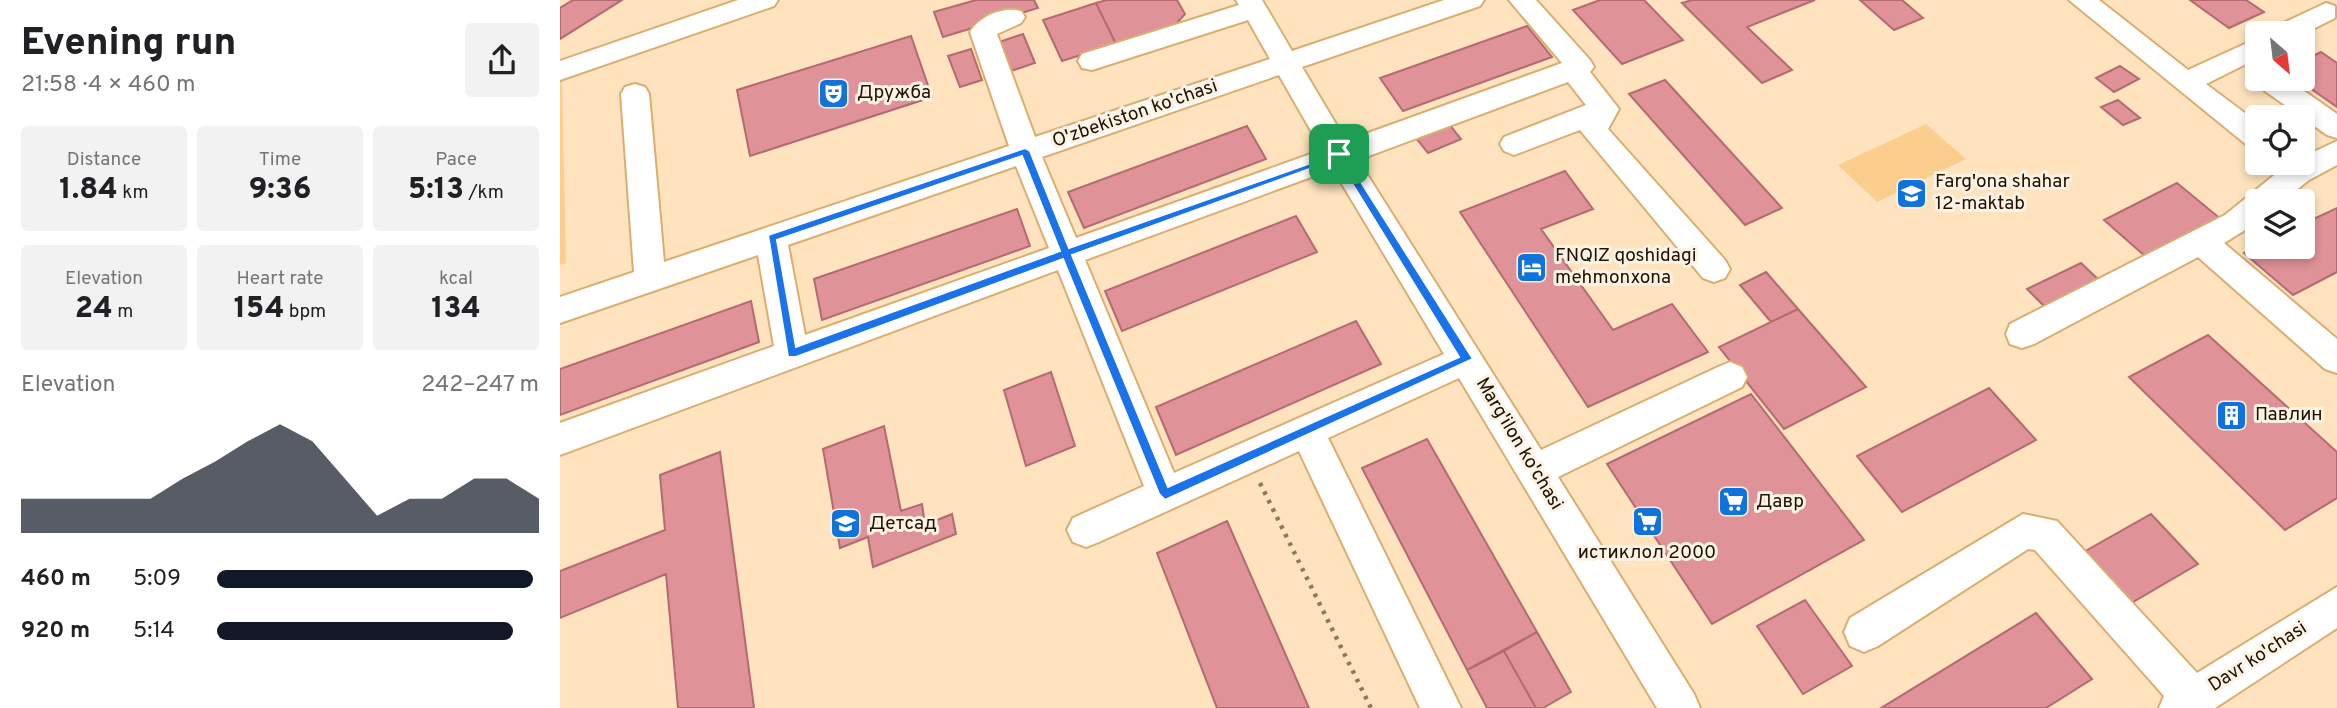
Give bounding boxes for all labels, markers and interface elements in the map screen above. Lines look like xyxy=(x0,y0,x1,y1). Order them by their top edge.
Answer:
text: Evening run xyxy=(21,20,236,69)
north arrow xyxy=(2245,21,2315,91)
map controls xyxy=(2245,21,2315,259)
button: share xyxy=(465,23,539,97)
text: 21:58 · 4 × 460 m xyxy=(21,71,196,100)
street label: O'zbekiston ko'chasi xyxy=(1049,74,1221,154)
theatre icon: Дружба xyxy=(817,76,851,110)
place label: Дружба xyxy=(857,81,931,105)
button: locate xyxy=(2245,105,2315,175)
pin xyxy=(1309,124,1369,184)
icon: arrive xyxy=(1320,135,1358,173)
text: Distance xyxy=(67,148,141,172)
text: Time xyxy=(259,148,301,172)
text: Pace xyxy=(435,148,477,172)
place label: Farg'ona shahar 12-maktab xyxy=(1935,170,2071,216)
text: 1.84 xyxy=(59,172,118,209)
text: 9:36 xyxy=(249,172,311,209)
text: 5:13 xyxy=(408,172,464,209)
school or university icon: Farg'ona shahar 12-maktab xyxy=(1895,176,1929,210)
text: km xyxy=(118,181,149,205)
text: /km xyxy=(464,181,504,205)
button: layers xyxy=(2245,189,2315,259)
place label: FNQIZ qoshidagi mehmonxona xyxy=(1555,244,1696,290)
hotel icon: FNQIZ qoshidagi mehmonxona xyxy=(1515,250,1549,284)
text: Elevation xyxy=(65,267,143,291)
text: Heart rate xyxy=(237,267,323,291)
text: kcal xyxy=(439,267,473,291)
text: 24 xyxy=(75,291,113,328)
text: 154 xyxy=(234,291,284,328)
text: 134 xyxy=(431,291,481,328)
text: m xyxy=(113,300,133,324)
text: bpm xyxy=(284,300,326,324)
text: Elevation xyxy=(21,371,116,400)
text: 242–247 m xyxy=(421,371,539,400)
street label: Marg'ilon ko'chasi xyxy=(1470,373,1568,515)
building icon: Павлин xyxy=(2215,398,2249,432)
place label: Павлин xyxy=(2255,403,2323,427)
supermarket icon: Давр xyxy=(1716,485,1750,519)
place label: Давр xyxy=(1756,490,1804,514)
supermarket icon: истиклол 2000 xyxy=(1630,505,1664,539)
school or university icon: Детсад xyxy=(829,507,863,541)
place label: Детсад xyxy=(869,512,937,536)
place label: истиклол 2000 xyxy=(1578,541,1716,565)
text: 460 m xyxy=(21,565,91,594)
text: 5:09 xyxy=(133,565,181,594)
street label: Davr ko'chasi xyxy=(2204,616,2312,698)
text: 920 m xyxy=(21,617,90,646)
text: 5:14 xyxy=(133,617,175,646)

